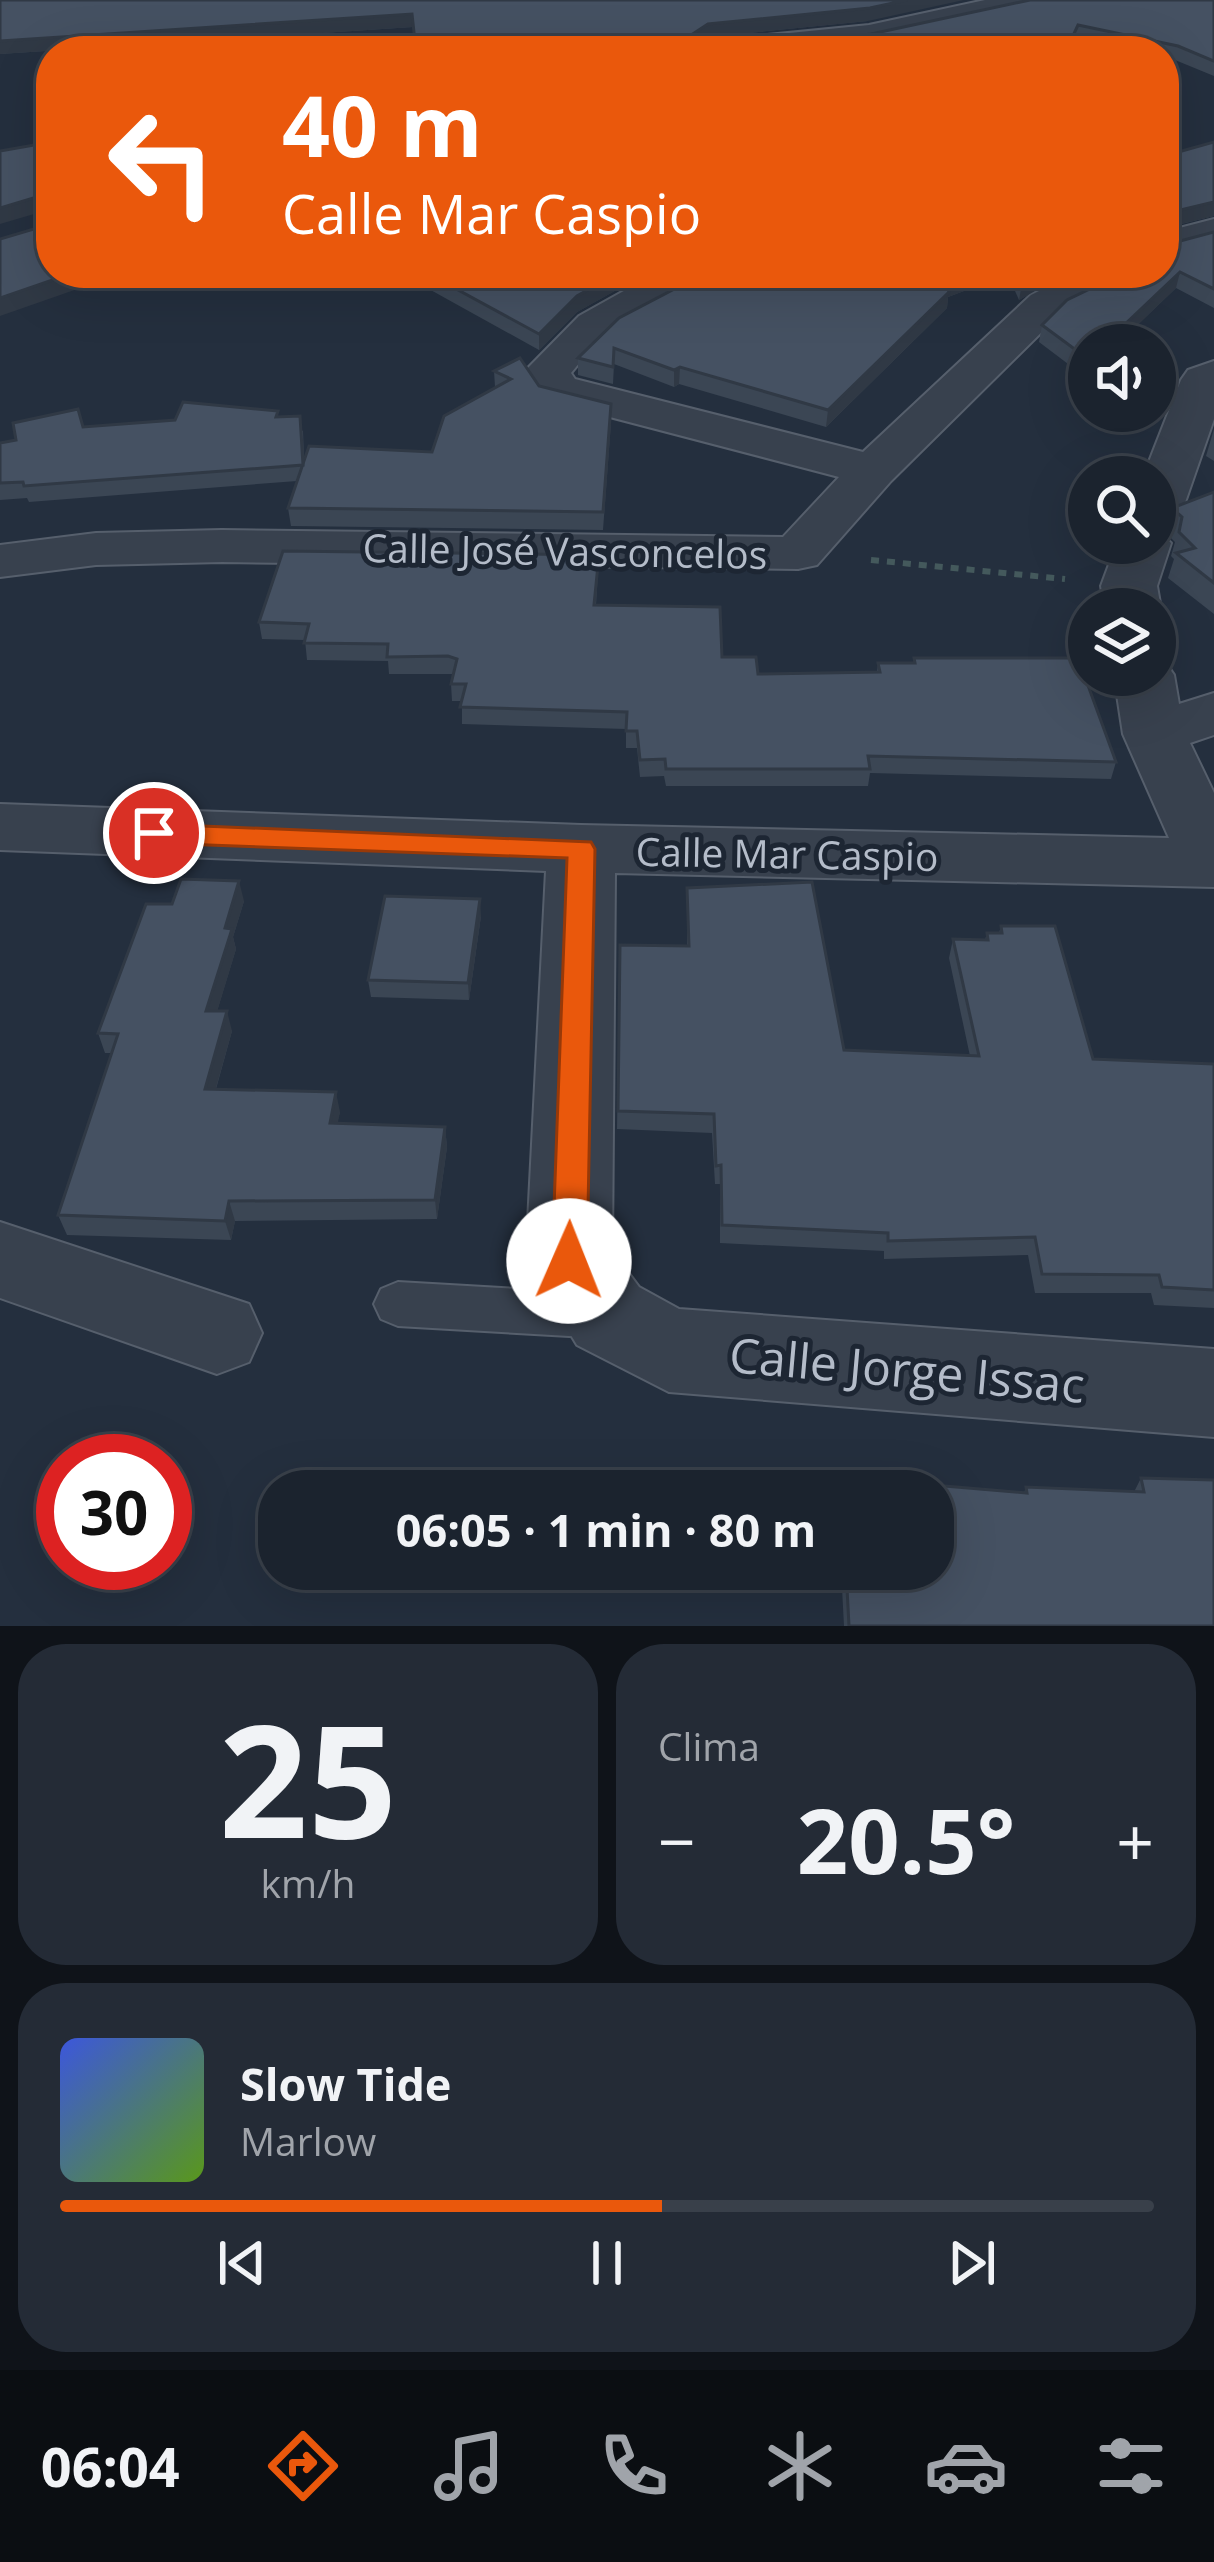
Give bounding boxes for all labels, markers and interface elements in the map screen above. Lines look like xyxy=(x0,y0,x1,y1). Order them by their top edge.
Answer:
text: 40 m xyxy=(282,67,482,182)
icon: left xyxy=(84,84,240,240)
text: Calle Mar Caspio xyxy=(282,176,701,250)
map controls xyxy=(1068,324,1176,696)
button: sound xyxy=(1068,324,1176,432)
button: search xyxy=(1068,456,1176,564)
street label: Calle José Vasconcelos xyxy=(362,520,768,580)
button: layers xyxy=(1068,588,1176,696)
pin xyxy=(103,782,205,884)
icon: arrive xyxy=(121,800,187,866)
street label: Calle Mar Caspio xyxy=(635,824,939,882)
position arrow xyxy=(506,1198,632,1324)
street label: Calle Jorge Issac xyxy=(727,1321,1087,1417)
speed limit sign: 30 xyxy=(36,1434,192,1590)
text: 06:05 · 1 min · 80 m xyxy=(396,1499,816,1560)
text: 25 xyxy=(219,1671,397,1884)
text: Clima xyxy=(658,1719,760,1772)
text: 20.5° xyxy=(797,1778,1015,1900)
text: − xyxy=(658,1795,696,1885)
text: + xyxy=(1116,1795,1154,1885)
text: km/h xyxy=(261,1856,355,1909)
text: Slow Tide xyxy=(240,2053,451,2114)
text: Marlow xyxy=(240,2114,376,2167)
icon: previous xyxy=(209,2230,275,2296)
icon: pause xyxy=(574,2230,640,2296)
icon: next xyxy=(939,2230,1005,2296)
icon: directions xyxy=(261,2424,345,2508)
icon: music xyxy=(427,2424,511,2508)
icon: phone xyxy=(592,2424,676,2508)
icon: climate xyxy=(758,2424,842,2508)
icon: car xyxy=(924,2424,1008,2508)
icon: filters xyxy=(1089,2424,1173,2508)
text: 06:04 xyxy=(41,2429,180,2503)

